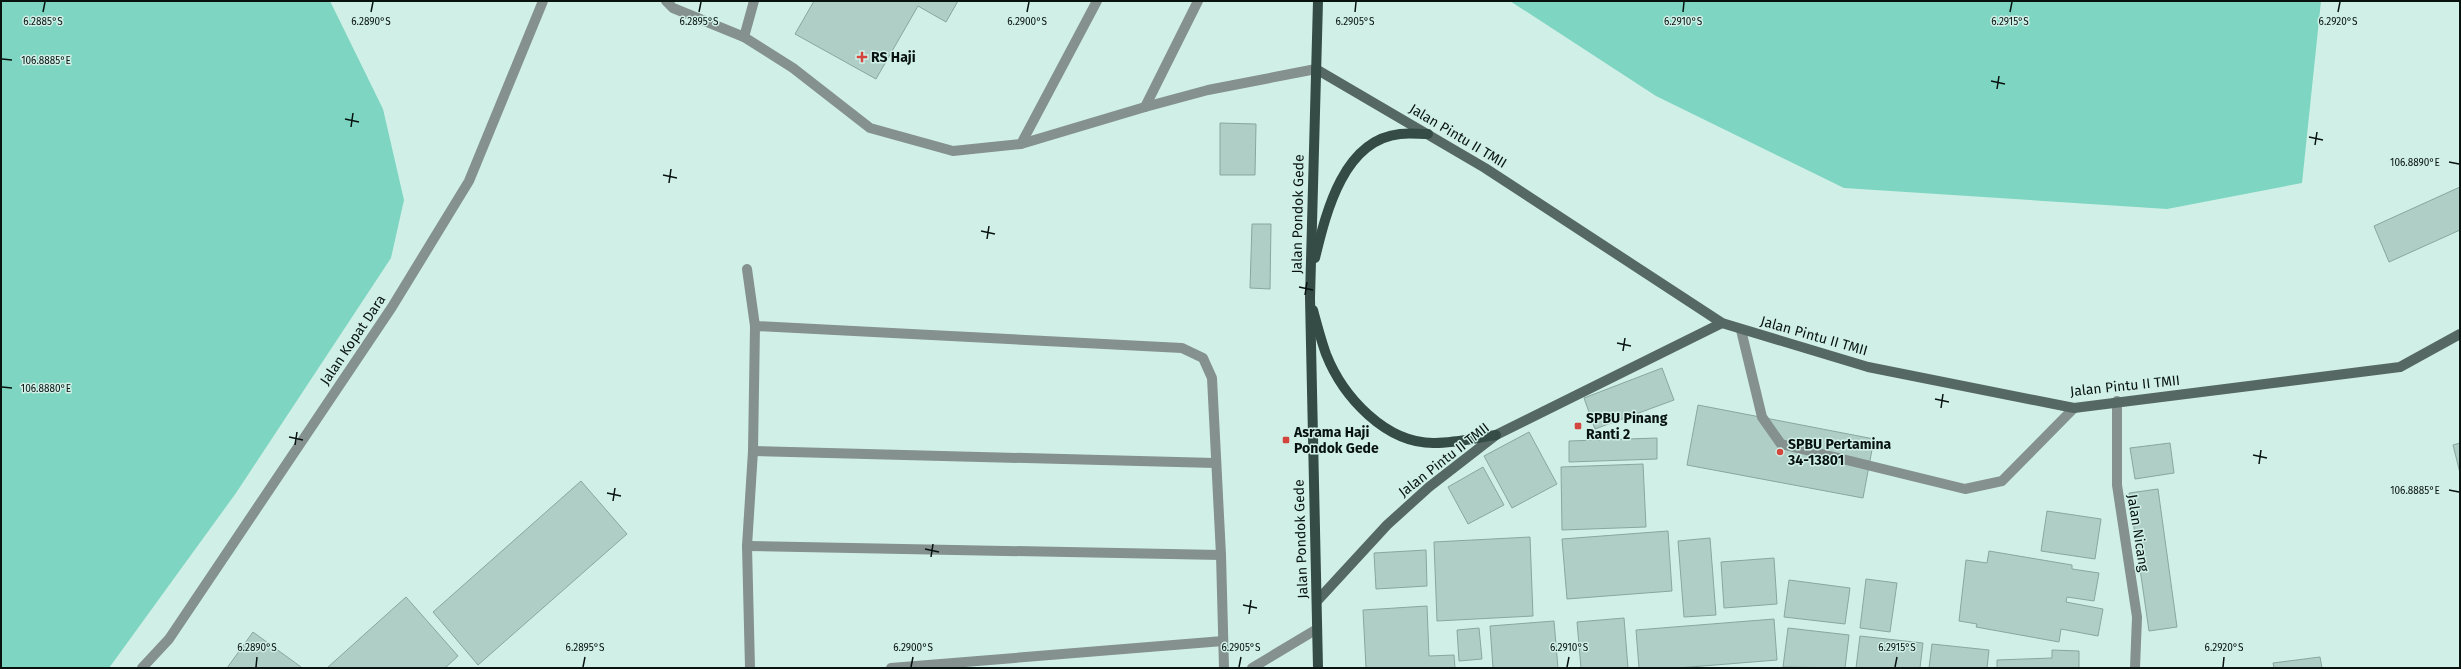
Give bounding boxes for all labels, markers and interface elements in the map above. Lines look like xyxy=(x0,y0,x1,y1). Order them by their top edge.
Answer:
text: 6.2885°S xyxy=(23,16,63,28)
text: 6.2890°S xyxy=(351,16,391,28)
text: 6.2895°S xyxy=(680,16,719,28)
text: 6.2900°S xyxy=(1007,16,1047,28)
text: 6.2905°S xyxy=(1336,16,1375,28)
text: 6.2910°S xyxy=(1664,16,1703,28)
text: 6.2915°S xyxy=(1991,16,2029,28)
text: 6.2920°S xyxy=(2319,16,2358,28)
place label: RS Haji xyxy=(871,49,916,66)
marker: RS Haji xyxy=(856,51,868,63)
text: 106.8885°E xyxy=(21,55,71,67)
street label: Jalan Pintu II TMII xyxy=(1406,100,1510,172)
street label: Jalan Pondok Gede xyxy=(1288,154,1308,274)
text: 106.8890°E xyxy=(2390,157,2440,169)
street label: Jalan Kopat Dara xyxy=(317,292,389,388)
street label: Jalan Pintu II TMII xyxy=(1759,313,1869,359)
street label: Jalan Pintu II TMII xyxy=(2069,372,2181,400)
text: 106.8880°E xyxy=(21,383,71,395)
place label: SPBU Pinang Ranti 2 xyxy=(1586,410,1668,443)
street label: Jalan Pintu II TMII xyxy=(1395,419,1493,501)
marker: SPBU Pinang Ranti 2 xyxy=(1573,421,1583,431)
place label: Asrama Haji Pondok Gede xyxy=(1293,424,1379,457)
marker: Asrama Haji Pondok Gede xyxy=(1281,435,1291,445)
place label: SPBU Pertamina 34-13801 xyxy=(1787,436,1892,469)
marker: SPBU Pertamina 34-13801 xyxy=(1775,447,1785,457)
street label: Jalan Pondok Gede xyxy=(1290,479,1312,599)
text: 106.8885°E xyxy=(2390,485,2440,497)
street label: Jalan Nicang xyxy=(2123,493,2153,574)
text: 6.2890°S xyxy=(237,642,277,654)
text: 6.2895°S xyxy=(566,642,605,654)
text: 6.2900°S xyxy=(893,642,933,654)
text: 6.2905°S xyxy=(1222,642,1261,654)
text: 6.2910°S xyxy=(1550,642,1589,654)
text: 6.2915°S xyxy=(1878,642,1916,654)
text: 6.2920°S xyxy=(2205,642,2244,654)

